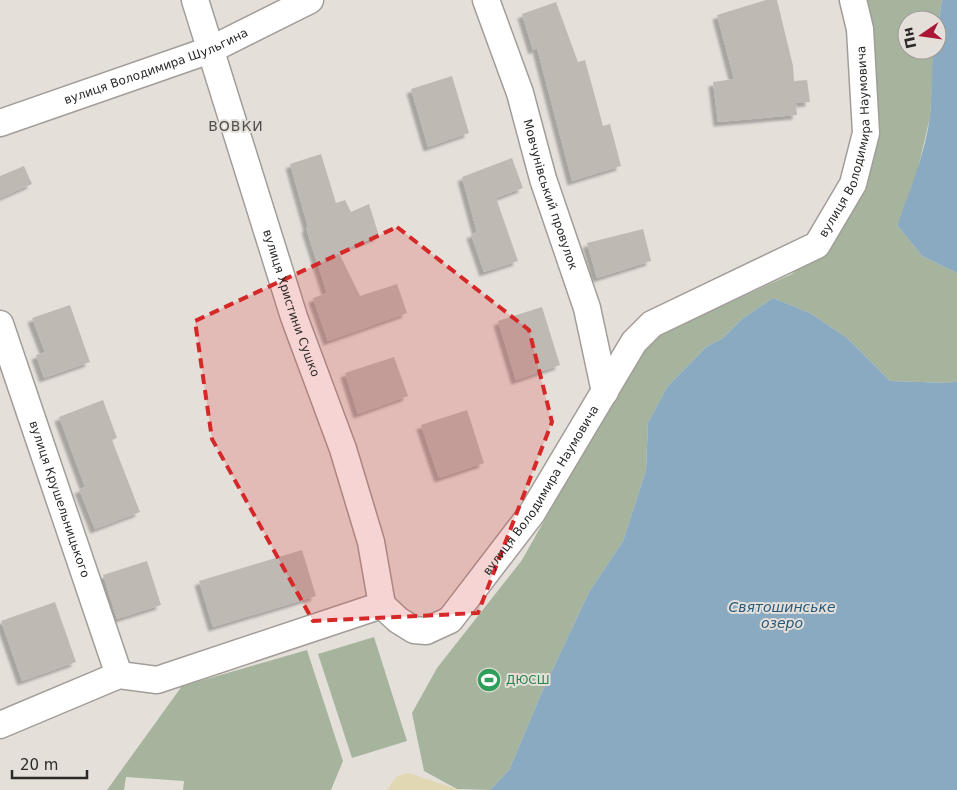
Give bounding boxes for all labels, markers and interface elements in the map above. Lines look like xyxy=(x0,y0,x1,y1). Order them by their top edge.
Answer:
north arrow xyxy=(897,10,947,60)
street label: вулиця Володимира Шульгина xyxy=(62,25,250,107)
text: Пн xyxy=(899,26,920,50)
street label: вулиця Володимира Наумовича xyxy=(816,45,873,240)
district label: ВОВКИ xyxy=(208,118,264,134)
street label: Мовчунівський провулок xyxy=(520,118,580,272)
street label: вулиця Христини Сушко xyxy=(260,228,323,379)
street label: вулиця Володимира Наумовича xyxy=(480,403,602,578)
street label: вулиця Крушельницького xyxy=(26,419,92,579)
water label: Святошинське озеро xyxy=(728,599,836,631)
sports icon: ДЮСШ xyxy=(476,667,502,693)
place label: ДЮСШ xyxy=(506,673,550,687)
scale bar xyxy=(12,748,88,780)
text: 20 m xyxy=(20,756,58,774)

